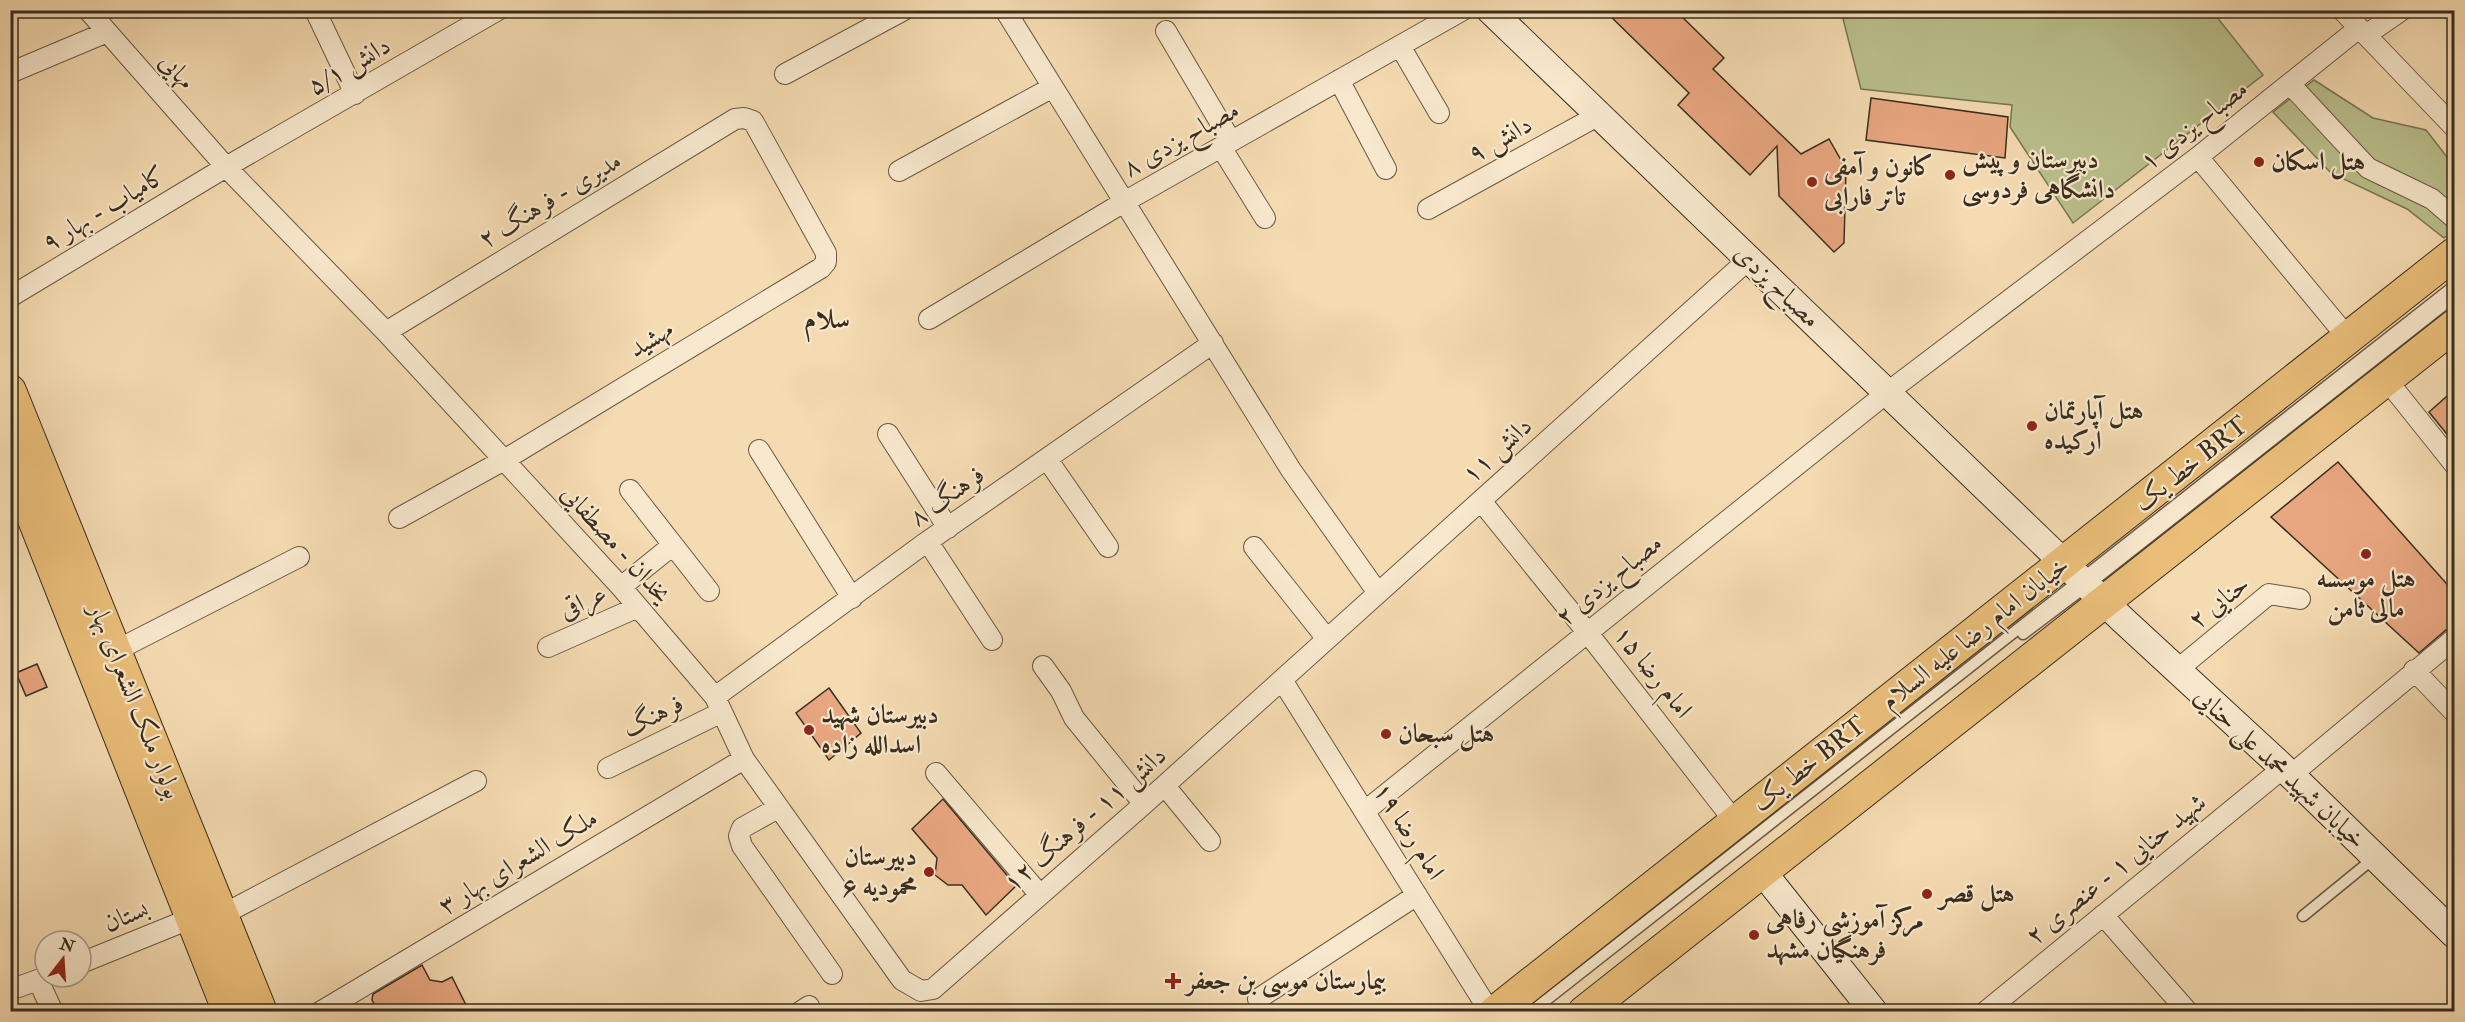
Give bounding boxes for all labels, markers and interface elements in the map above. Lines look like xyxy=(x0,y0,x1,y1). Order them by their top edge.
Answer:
street label: دانش ۵/۱ xyxy=(302,29,397,103)
street label: مهایی xyxy=(152,46,202,96)
street label: مصباح یزدی ۱ xyxy=(2134,73,2259,183)
street label: مصباح یزدی ۸ xyxy=(1117,94,1248,190)
street label: دانش ۹ xyxy=(1462,108,1538,171)
street label: مدیری - فرهنگ ۲ xyxy=(472,144,627,255)
place label: دبیرستان و پیش دانشگاهی فردوسی xyxy=(1962,144,2115,207)
place label: هتل اسکان xyxy=(2271,146,2365,180)
place label: کانون و آمفی تاتر فارابی xyxy=(1823,150,1933,215)
marker: هتل اسکان xyxy=(2252,155,2266,169)
street label: کامیاب - بهار ۹ xyxy=(36,159,172,259)
marker: دبیرستان و پیش دانشگاهی فردوسی xyxy=(1943,168,1957,182)
marker: کانون و آمفی تاتر فارابی xyxy=(1805,175,1819,189)
street label: مصباح یزدی xyxy=(1722,237,1827,340)
district label: سلام xyxy=(804,303,850,343)
street label: مهشید xyxy=(623,313,680,365)
place label: هتل آپارتمان ارکیده xyxy=(2044,394,2143,457)
street label: خط یک BRT xyxy=(2128,409,2254,519)
street label: دانش ۱۱ xyxy=(1455,410,1540,491)
marker: هتل آپارتمان ارکیده xyxy=(2025,419,2039,433)
street label: فرهنگ ۸ xyxy=(903,458,991,533)
street label: یخدان - مصطفایی xyxy=(554,478,678,611)
street label: مصباح یزدی ۲ xyxy=(1549,527,1673,638)
marker: هتل موسسه مالی ثامن xyxy=(2359,547,2373,561)
street label: خیابان امام رضا علیه السلام xyxy=(1874,549,2080,721)
place label: هتل موسسه مالی ثامن xyxy=(2317,563,2415,626)
street label: حنایی ۲ xyxy=(2182,568,2256,636)
street label: عراقی xyxy=(554,577,612,627)
street label: بولوار ملک الشعرای بهار xyxy=(80,596,189,804)
street label: امام رضا ۱۵ xyxy=(1602,619,1699,729)
street label: خیابان شهید محمد علی حنایی xyxy=(2186,680,2373,857)
street label: فرهنگ xyxy=(617,687,689,744)
place label: دبیرستان شهید اسدالله زاده xyxy=(821,699,939,761)
street label: خط یک BRT xyxy=(1746,709,1872,819)
place label: هتل سبحان xyxy=(1398,718,1494,752)
marker: دبیرستان شهید اسدالله زاده xyxy=(802,723,816,737)
marker: هتل سبحان xyxy=(1379,727,1393,741)
street label: دانش ۱۱ - فرهنگ ۱۲ xyxy=(996,739,1174,899)
street label: امام رضا ۱۹ xyxy=(1361,776,1452,889)
street label: شهید حنایی ۱ - عنصری ۲ xyxy=(2019,786,2213,952)
street label: ملک الشعرای بهار ۳ xyxy=(433,802,603,922)
place label: دبیرستان محمودیه ۶ xyxy=(842,841,917,903)
marker: دبیرستان محمودیه ۶ xyxy=(922,865,936,879)
place label: هتل قصر xyxy=(1936,878,2015,912)
marker: هتل قصر xyxy=(1920,887,1934,901)
street label: بستان xyxy=(99,892,153,939)
place label: مرکز آموزشی رفاهی فرهنگیان مشهد xyxy=(1765,903,1924,966)
marker: مرکز آموزشی رفاهی فرهنگیان مشهد xyxy=(1747,928,1761,942)
north arrow xyxy=(33,929,93,989)
text: N xyxy=(56,934,78,957)
place label: بیمارستان موسی بن جعفر xyxy=(1183,965,1387,998)
marker: بیمارستان موسی بن جعفر xyxy=(1164,972,1182,990)

